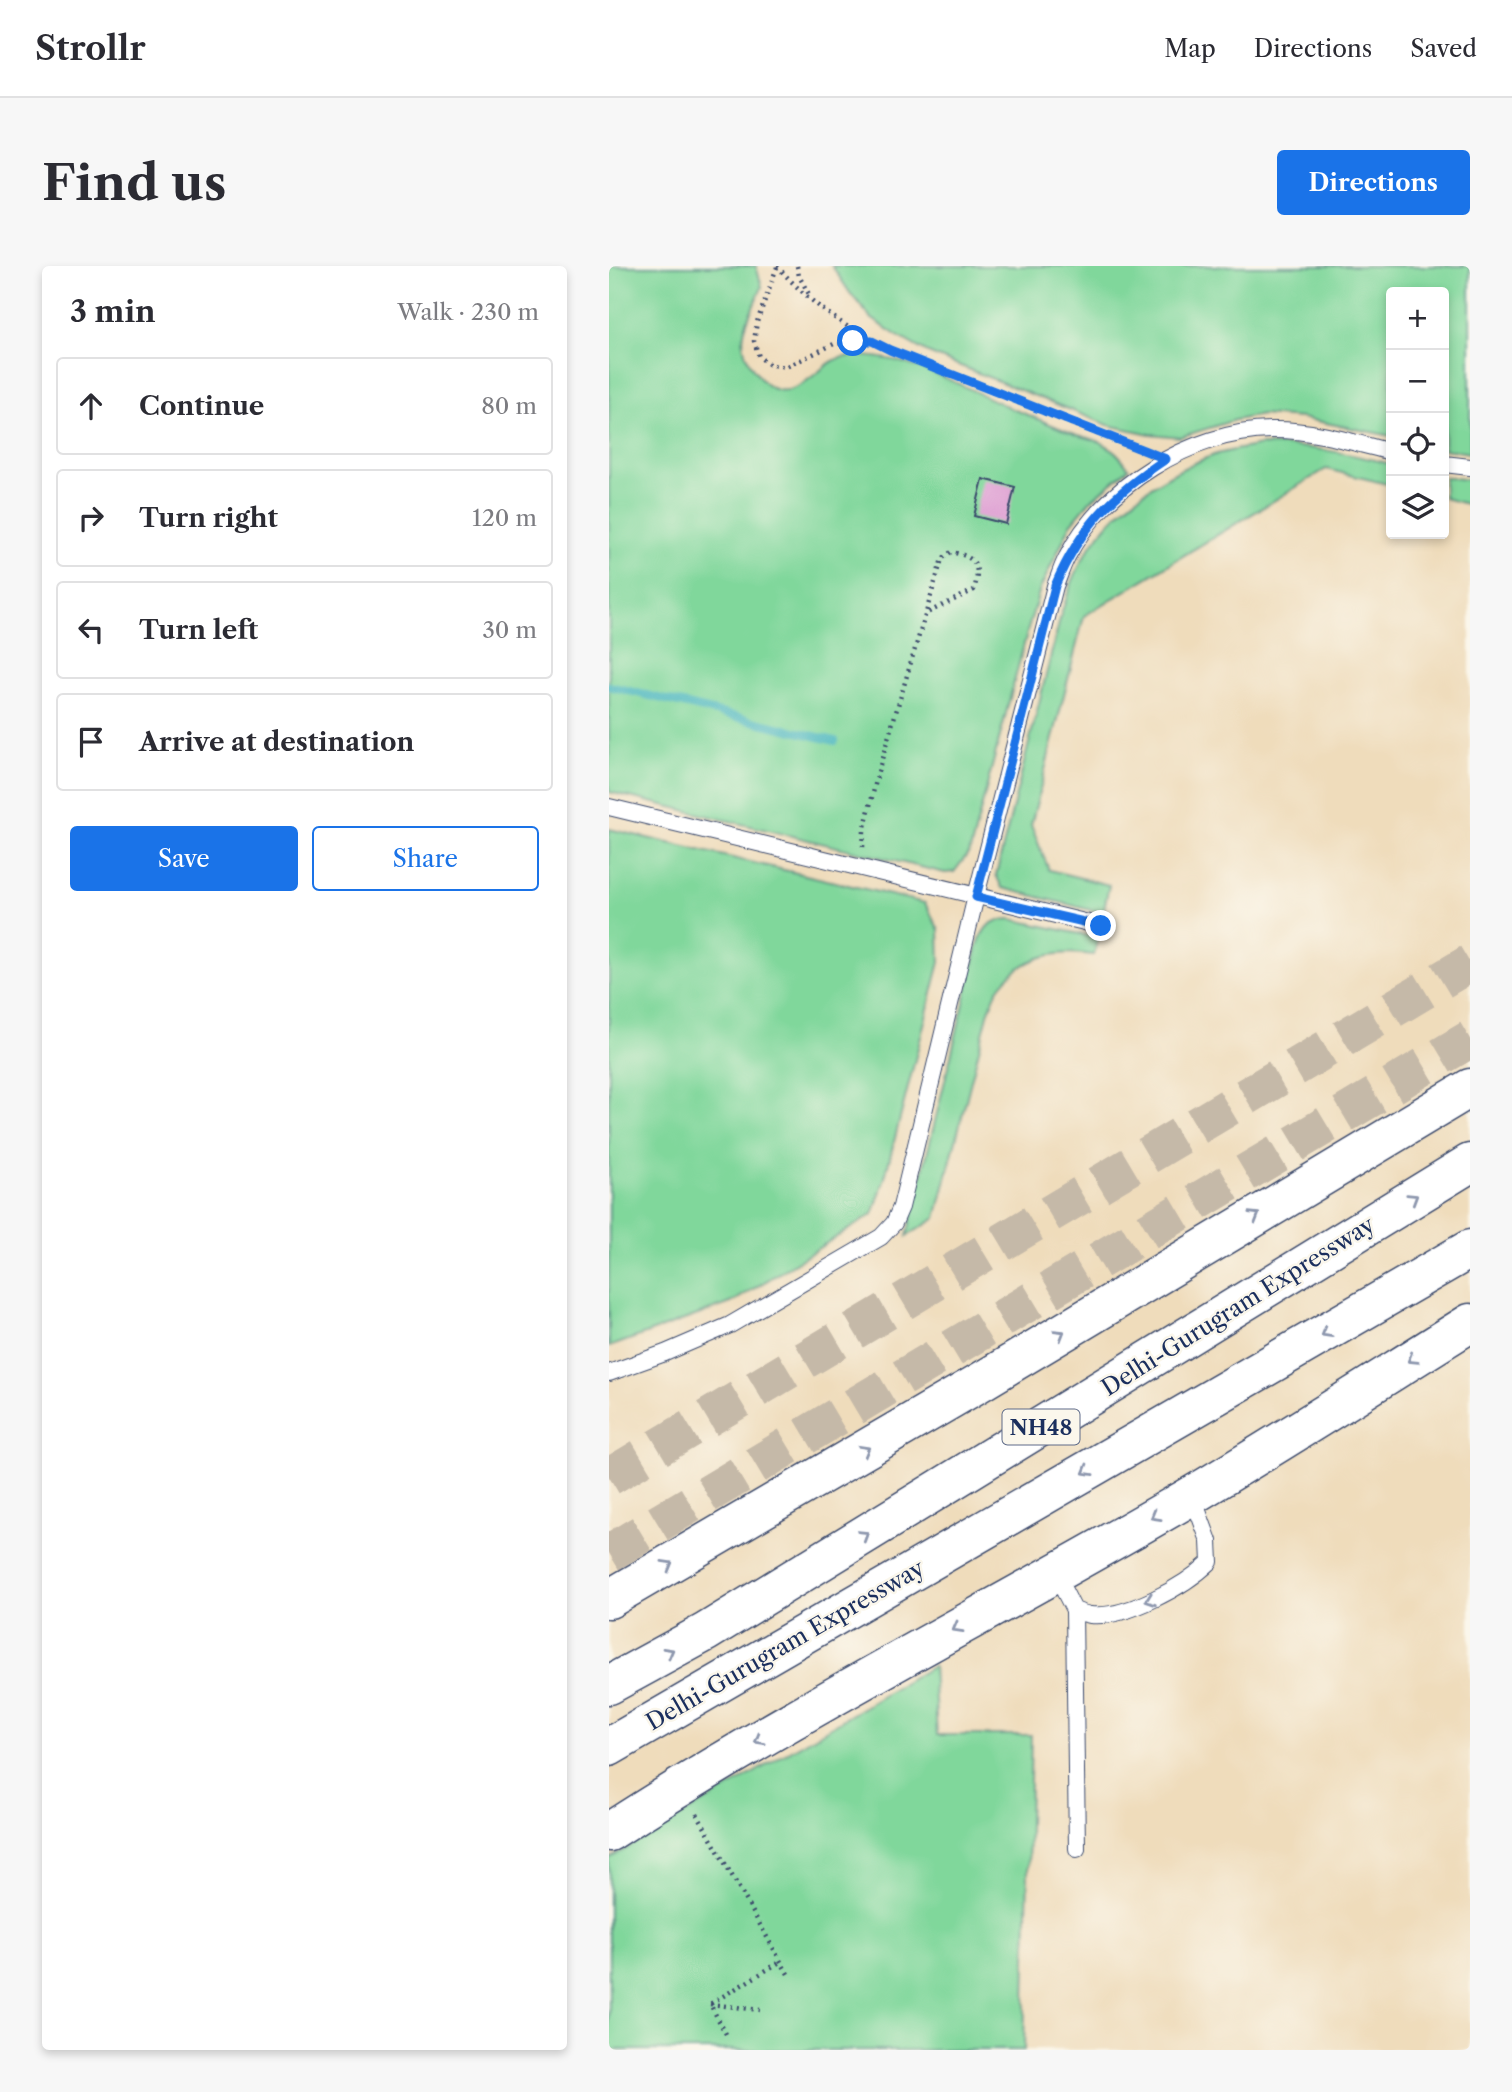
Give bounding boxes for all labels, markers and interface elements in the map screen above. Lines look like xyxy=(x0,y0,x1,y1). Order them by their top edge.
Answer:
text: Strollr xyxy=(35,28,146,69)
text: Map xyxy=(1164,34,1216,63)
text: Directions xyxy=(1254,34,1372,63)
text: Saved xyxy=(1410,34,1477,63)
button: Directions xyxy=(1277,150,1470,215)
text: Find us xyxy=(42,152,226,213)
map controls xyxy=(1386,287,1449,539)
button: + xyxy=(1386,287,1449,350)
text: 3 min xyxy=(70,293,156,330)
text: Walk · 230 m xyxy=(397,298,539,326)
route start xyxy=(837,325,868,356)
button: − xyxy=(1386,350,1449,413)
icon: ahead xyxy=(72,387,110,425)
text: Continue xyxy=(139,390,264,422)
text: 80 m xyxy=(481,392,537,420)
button: locate xyxy=(1386,413,1449,476)
button: layers xyxy=(1386,476,1449,539)
icon: right xyxy=(72,499,110,537)
text: Turn right xyxy=(139,502,278,534)
text: 120 m xyxy=(472,504,537,532)
icon: left xyxy=(72,611,110,649)
text: Turn left xyxy=(139,614,258,646)
text: 30 m xyxy=(482,616,537,644)
icon: arrive xyxy=(72,723,110,761)
text: Arrive at destination xyxy=(139,726,414,758)
button: Save xyxy=(70,826,298,891)
button: Share xyxy=(312,826,539,891)
route end xyxy=(1085,910,1116,941)
one-way arrow xyxy=(1405,1194,1418,1207)
street label: Delhi-Gurugram Expressway xyxy=(1096,1210,1380,1402)
one-way arrow xyxy=(1248,1212,1261,1225)
one-way arrow xyxy=(1321,1324,1334,1337)
one-way arrow xyxy=(1053,1329,1066,1342)
one-way arrow xyxy=(1407,1351,1420,1364)
road number: NH48 xyxy=(1003,1410,1080,1444)
one-way arrow xyxy=(857,1445,870,1458)
one-way arrow xyxy=(1081,1463,1094,1476)
one-way arrow xyxy=(1150,1508,1162,1521)
one-way arrow xyxy=(856,1531,869,1544)
street label: Delhi-Gurugram Expressway xyxy=(641,1554,929,1736)
one-way arrow xyxy=(661,1560,674,1573)
one-way arrow xyxy=(1144,1592,1156,1606)
one-way arrow xyxy=(952,1620,964,1633)
one-way arrow xyxy=(662,1647,674,1661)
one-way arrow xyxy=(754,1732,766,1745)

